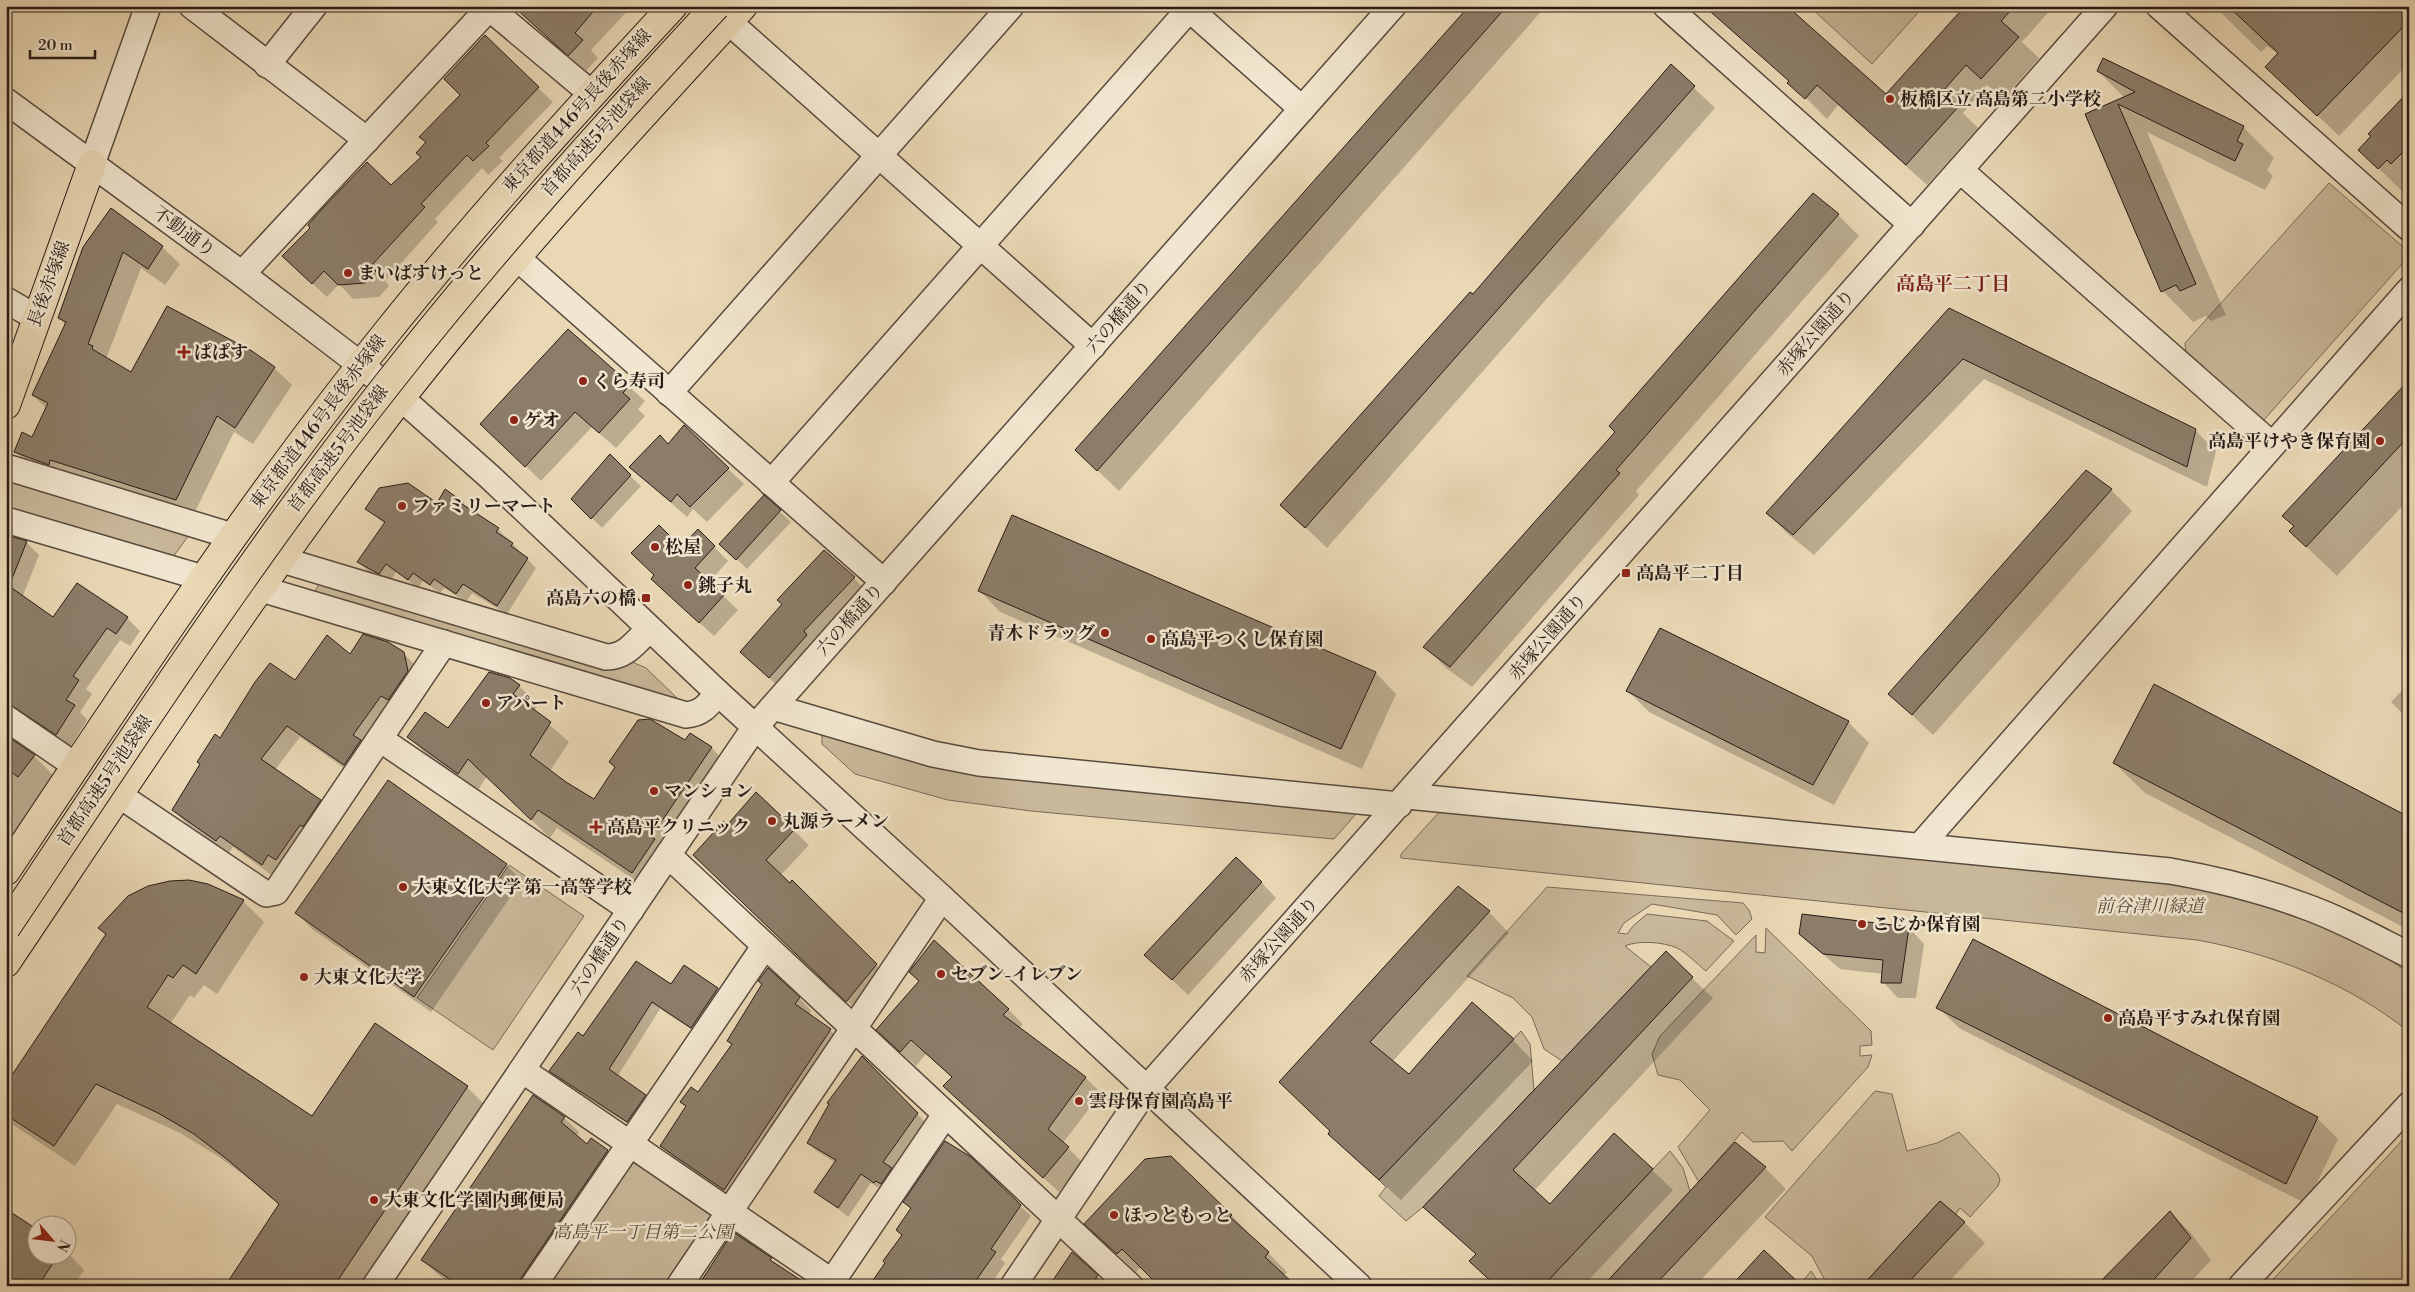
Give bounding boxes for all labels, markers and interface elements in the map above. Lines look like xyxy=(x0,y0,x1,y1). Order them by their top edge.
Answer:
street label: 東京都道446号長後赤塚線 xyxy=(497,24,657,198)
scale bar xyxy=(30,28,95,60)
text: 20 m xyxy=(38,36,73,55)
street label: 首都高速5号池袋線 xyxy=(536,72,656,202)
place label: 板橋区立 高島第二小学校 xyxy=(1900,88,2101,111)
marker: 板橋区立 高島第二小学校 xyxy=(1884,93,1896,105)
street label: 不動通り xyxy=(148,202,220,262)
street label: 長後赤塚線 xyxy=(23,238,75,330)
place label: まいばすけっと xyxy=(358,262,484,285)
marker: まいばすけっと xyxy=(342,267,354,279)
district label: 高島平二丁目 xyxy=(1896,272,2010,296)
street label: 六の橋通り xyxy=(1081,275,1157,359)
street label: 赤塚公園通り xyxy=(1772,285,1860,381)
street label: 東京都道446号長後赤塚線 xyxy=(245,330,391,514)
place label: ぱぱす xyxy=(194,341,248,364)
marker: ぱぱす xyxy=(178,346,190,358)
place label: くら寿司 xyxy=(593,370,665,393)
marker: くら寿司 xyxy=(577,375,589,387)
street label: 首都高速5号池袋線 xyxy=(282,381,394,517)
place label: ゲオ xyxy=(524,409,560,432)
marker: ゲオ xyxy=(508,414,520,426)
place label: 高島平けやき保育園 xyxy=(2208,430,2370,453)
marker: 高島平けやき保育園 xyxy=(2374,435,2386,447)
place label: ファミリーマート xyxy=(412,495,556,518)
marker: ファミリーマート xyxy=(396,500,408,512)
place label: 松屋 xyxy=(665,536,701,559)
marker: 松屋 xyxy=(649,541,661,553)
place label: 高島平二丁目 xyxy=(1636,562,1744,585)
marker: 高島平二丁目 xyxy=(1620,567,1632,579)
place label: 銚子丸 xyxy=(698,574,752,597)
marker: 銚子丸 xyxy=(682,579,694,591)
street label: 六の橋通り xyxy=(811,579,889,661)
place label: 高島六の橋 xyxy=(546,587,636,610)
street label: 赤塚公園通り xyxy=(1504,589,1592,685)
marker: 高島六の橋 xyxy=(640,592,652,604)
place label: 青木ドラッグ xyxy=(987,622,1095,645)
marker: 青木ドラッグ xyxy=(1099,627,1111,639)
place label: 高島平つくし保育園 xyxy=(1161,628,1323,651)
marker: 高島平つくし保育園 xyxy=(1145,633,1157,645)
place label: アパート xyxy=(496,692,567,715)
marker: アパート xyxy=(480,697,492,709)
street label: 首都高速5号池袋線 xyxy=(52,711,158,851)
place label: マンション xyxy=(664,780,753,803)
marker: マンション xyxy=(648,785,660,797)
place label: 丸源ラーメン xyxy=(782,810,889,833)
marker: 丸源ラーメン xyxy=(766,815,778,827)
place label: 高島平クリニック xyxy=(607,816,750,839)
marker: 高島平クリニック xyxy=(589,820,603,834)
place label: 大東文化大学 第一高等学校 xyxy=(413,876,632,899)
marker: 大東文化大学 第一高等学校 xyxy=(397,881,409,893)
street label: 赤塚公園通り xyxy=(1234,892,1324,988)
park label: 前谷津川緑道 xyxy=(2096,895,2207,918)
street label: 六の橋通り xyxy=(565,912,635,1000)
place label: こじか保育園 xyxy=(1872,913,1980,936)
marker: こじか保育園 xyxy=(1856,918,1868,930)
place label: セブン-イレブン xyxy=(951,963,1083,986)
place label: 大東文化大学 xyxy=(314,966,422,989)
marker: セブン-イレブン xyxy=(935,968,947,980)
marker: 大東文化大学 xyxy=(298,971,310,983)
place label: 高島平すみれ保育園 xyxy=(2118,1007,2280,1030)
marker: 高島平すみれ保育園 xyxy=(2102,1012,2114,1024)
place label: 雲母保育園高島平 xyxy=(1089,1090,1233,1113)
marker: 雲母保育園高島平 xyxy=(1073,1095,1085,1107)
place label: 大東文化学園内郵便局 xyxy=(384,1189,564,1212)
marker: 大東文化学園内郵便局 xyxy=(368,1194,380,1206)
place label: ほっともっと xyxy=(1124,1204,1232,1227)
marker: ほっともっと xyxy=(1108,1209,1120,1221)
north arrow xyxy=(28,1214,78,1264)
park label: 高島平一丁目第二公園 xyxy=(553,1221,736,1244)
text: N xyxy=(52,1237,73,1255)

